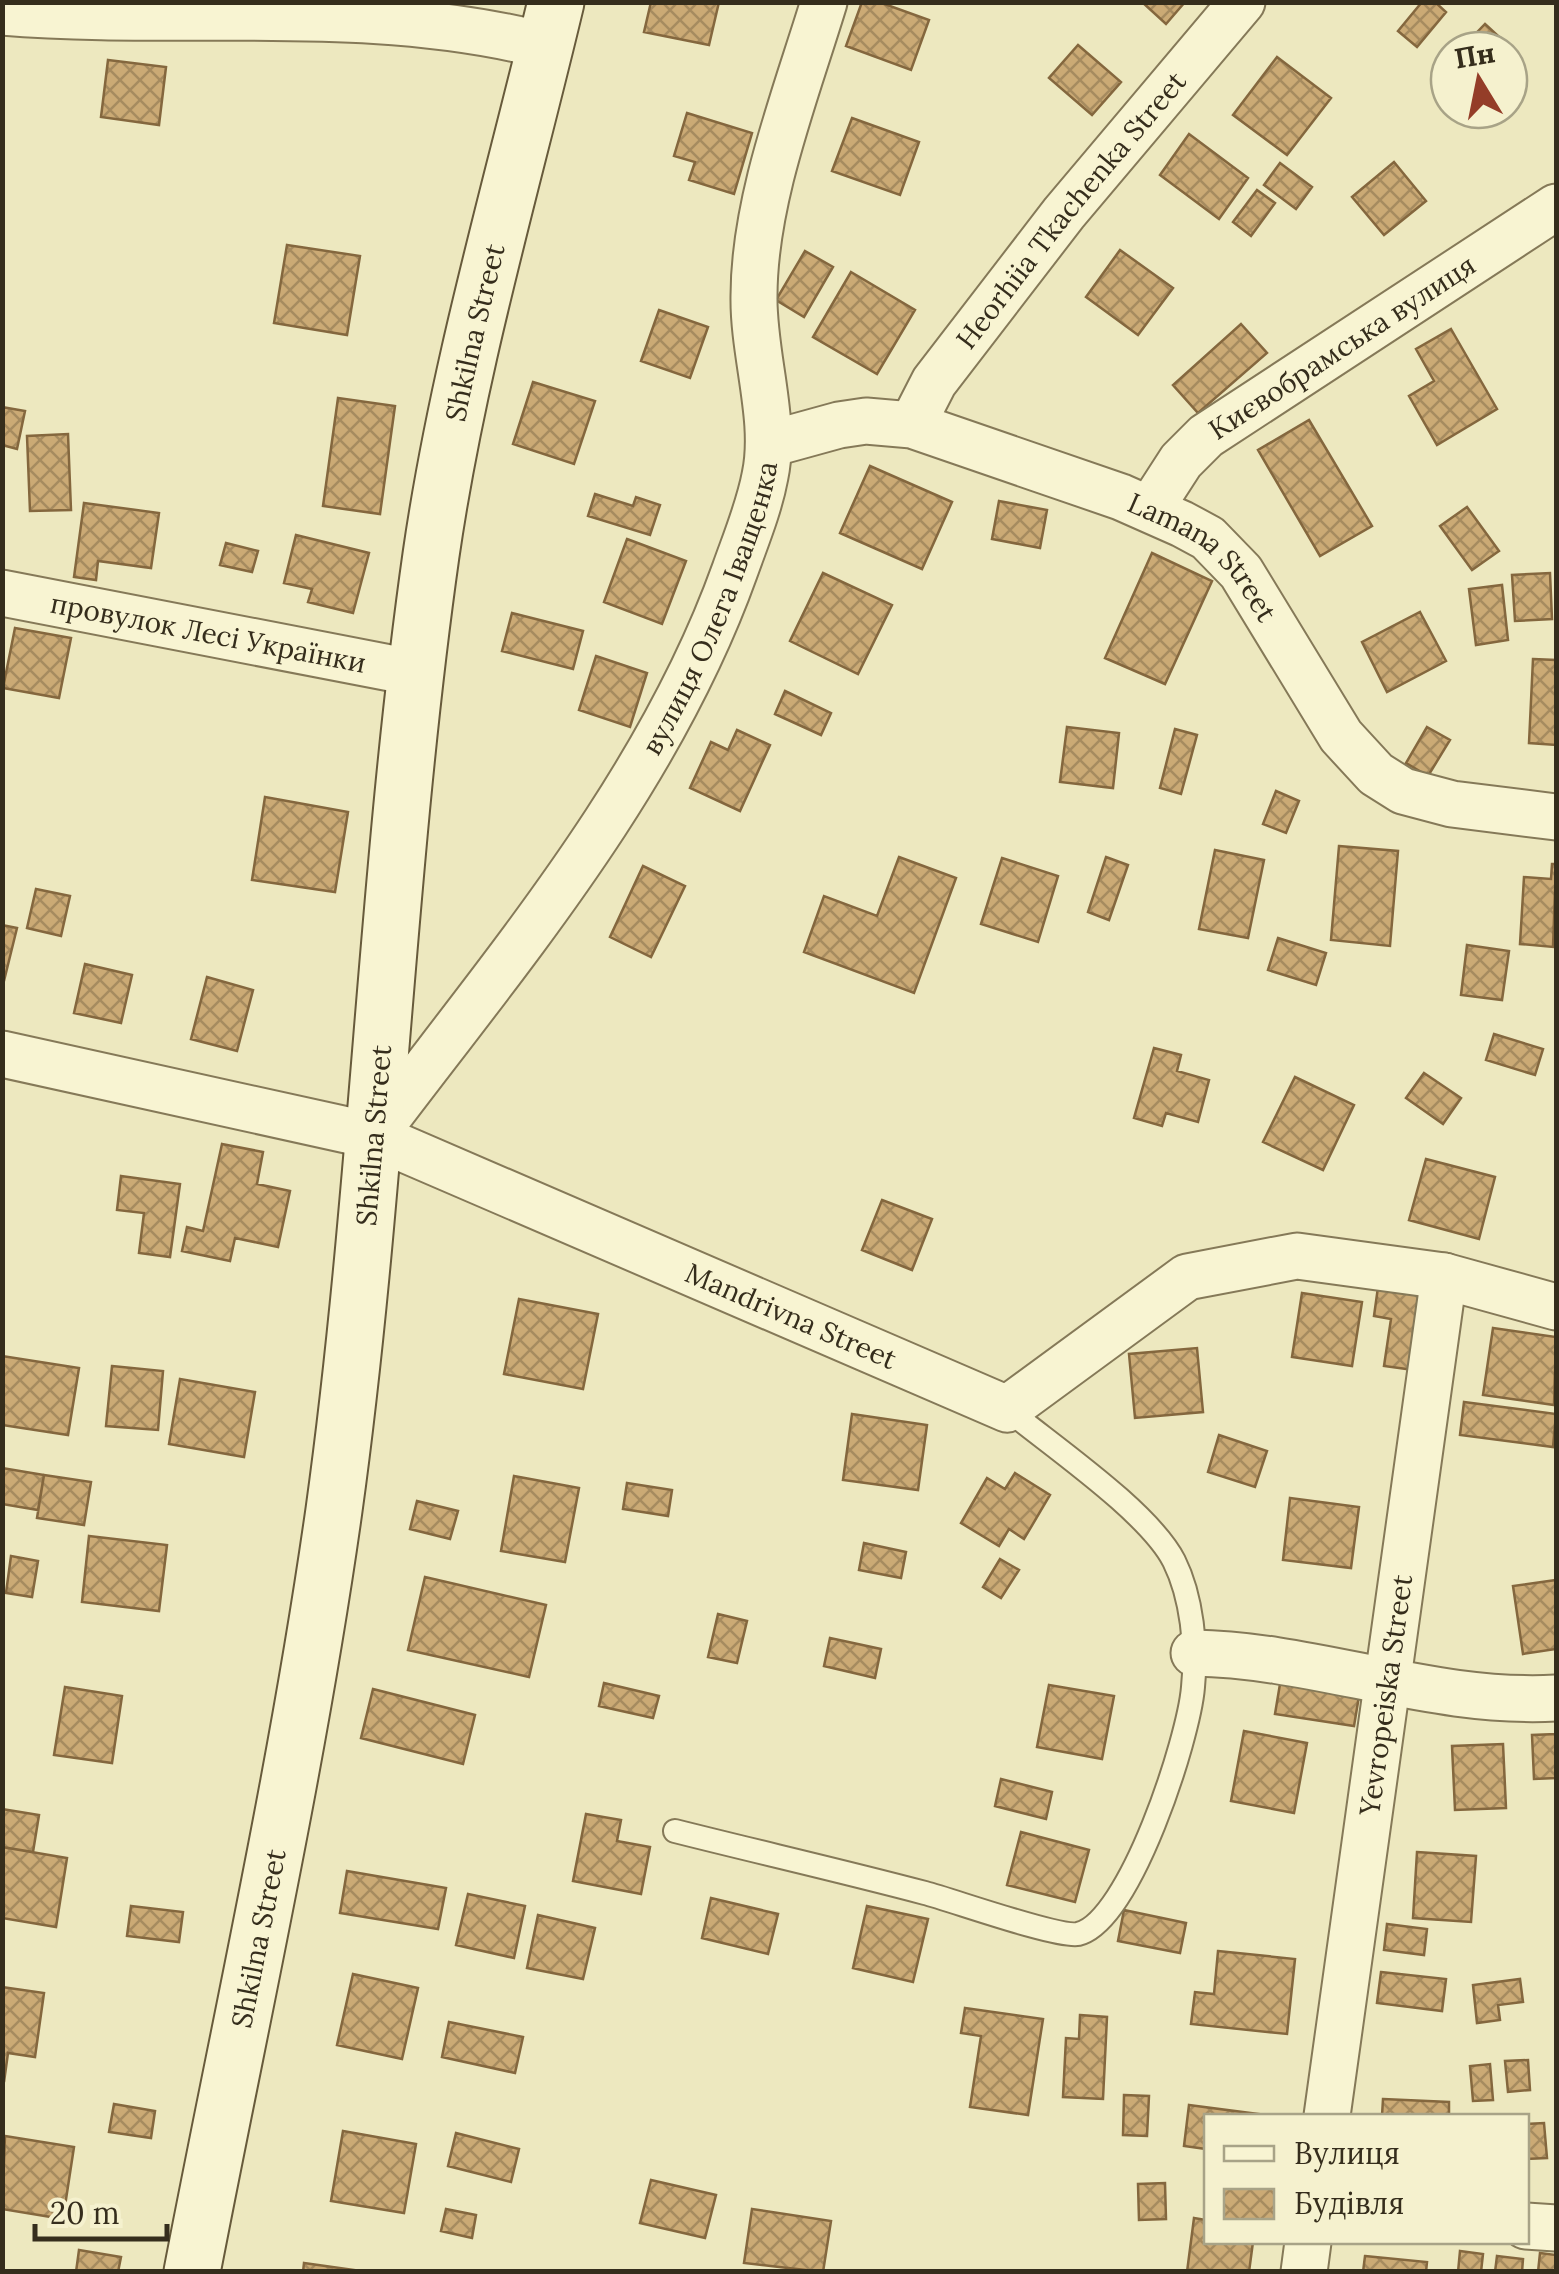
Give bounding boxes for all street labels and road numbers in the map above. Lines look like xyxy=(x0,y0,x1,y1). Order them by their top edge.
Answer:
street label: Heorhiia Tkachenka Street xyxy=(948,64,1194,356)
street label: Shkilna Street xyxy=(437,240,513,425)
street label: Києвобрамська вулиця xyxy=(1202,247,1482,447)
street label: вулиця Олега Іващенка xyxy=(633,459,785,761)
street label: Lamana Street xyxy=(1122,484,1285,628)
street label: провулок Лесі Українки xyxy=(47,585,369,681)
street label: Shkilna Street xyxy=(348,1043,399,1227)
street label: Mandrivna Street xyxy=(680,1254,902,1377)
street label: Yevropeiska Street xyxy=(1351,1572,1420,1819)
street label: Shkilna Street xyxy=(223,1846,294,2031)

